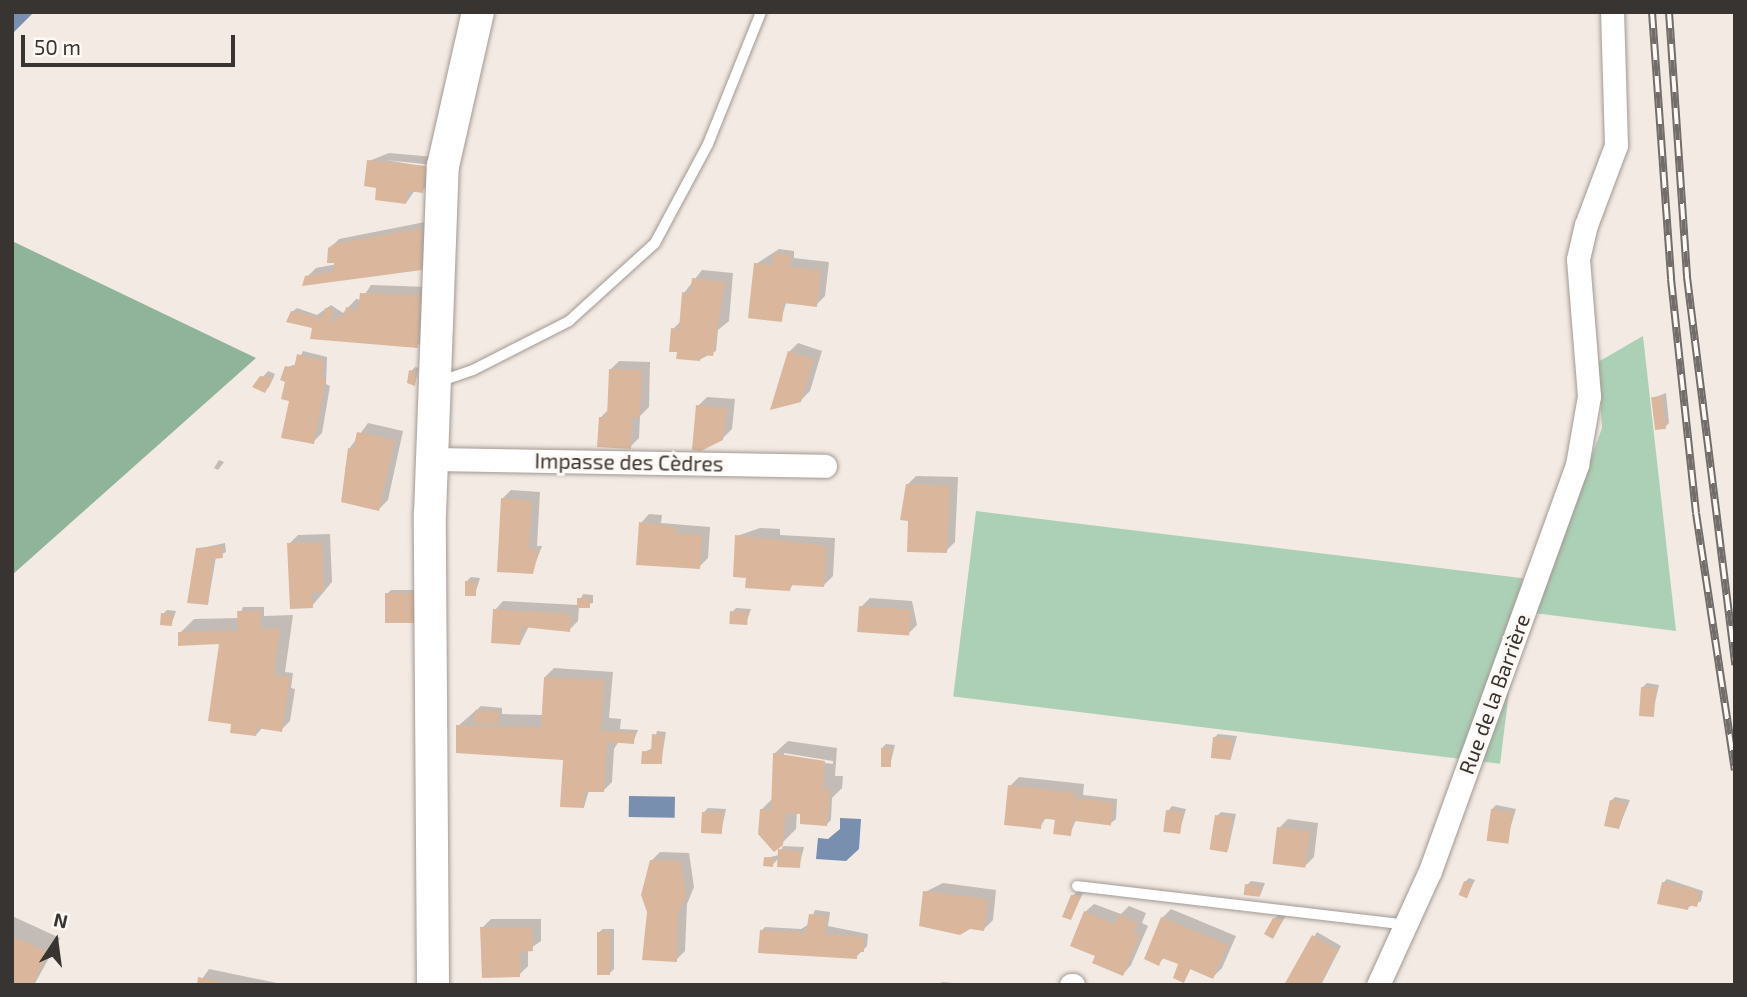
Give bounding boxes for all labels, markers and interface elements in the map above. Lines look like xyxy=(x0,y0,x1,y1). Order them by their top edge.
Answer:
scale bar xyxy=(24,21,238,65)
text: 50 m xyxy=(34,34,81,59)
street label: Impasse des Cèdres xyxy=(534,448,724,476)
street label: Rue de la Barrière xyxy=(1453,610,1535,778)
north arrow xyxy=(21,906,91,976)
text: N xyxy=(52,907,70,933)

